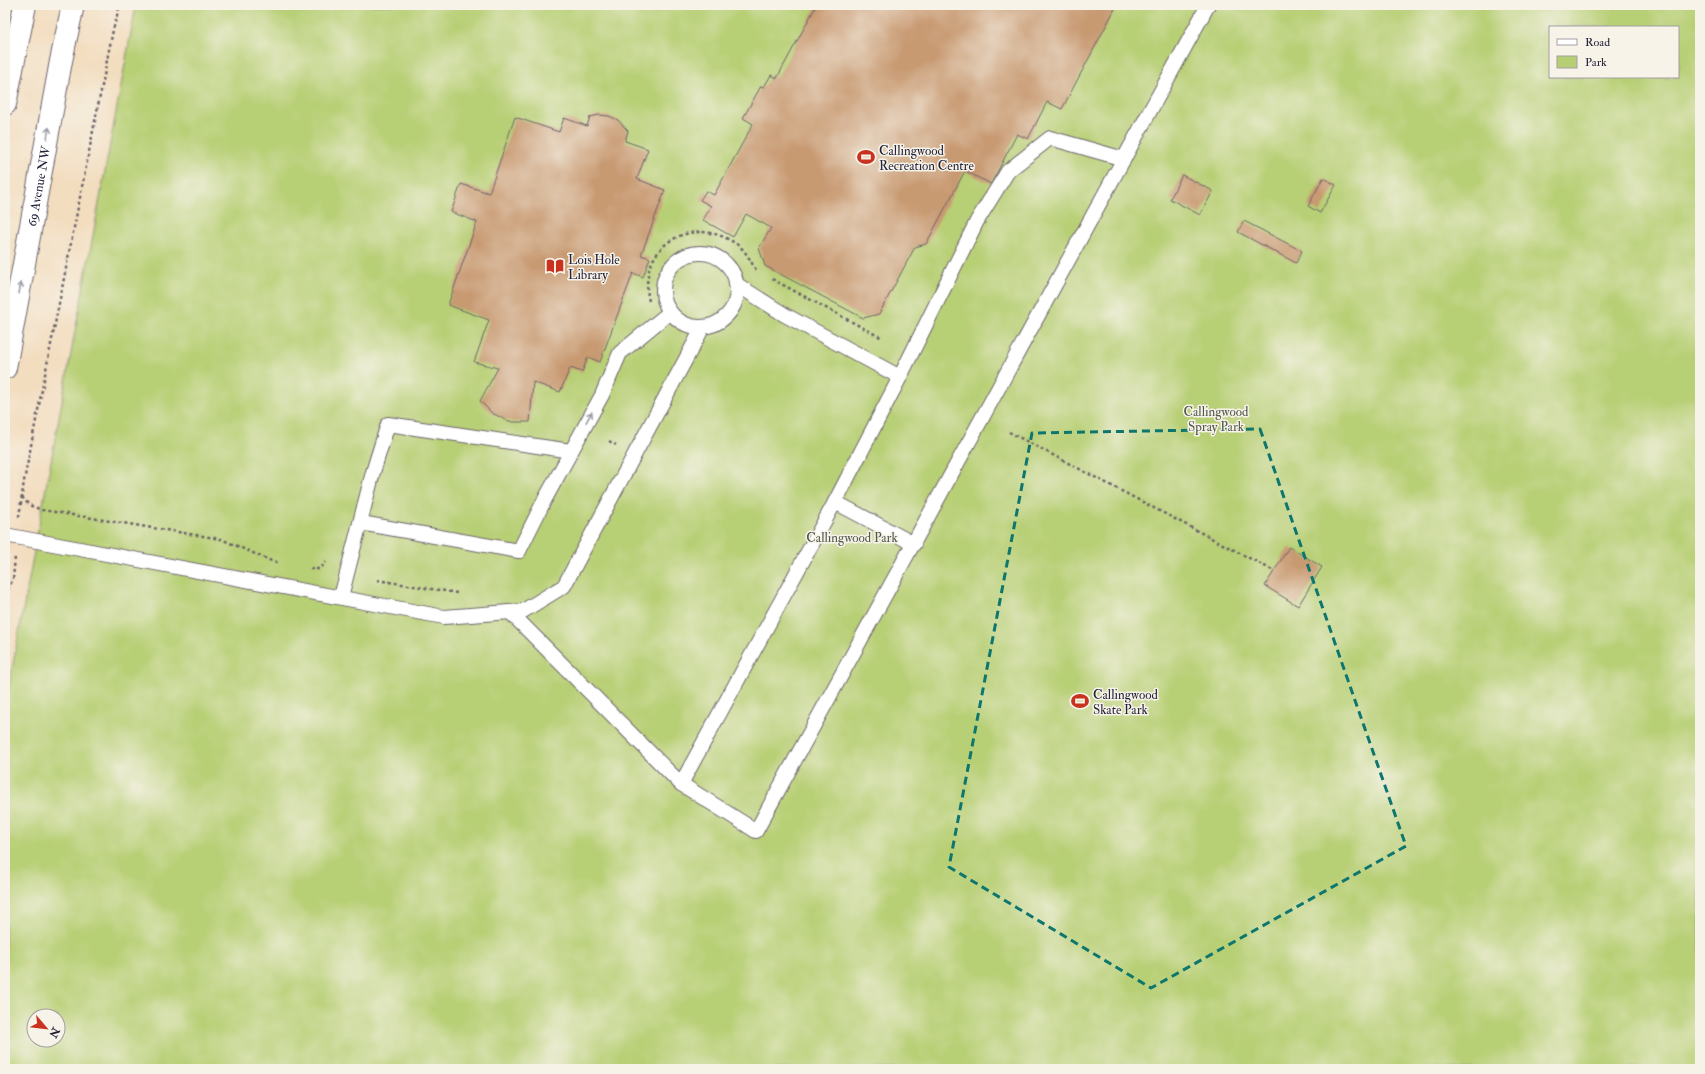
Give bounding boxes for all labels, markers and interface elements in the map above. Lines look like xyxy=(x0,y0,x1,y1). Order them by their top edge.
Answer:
legend xyxy=(1549,26,1679,78)
text: Road xyxy=(1585,35,1610,50)
text: Park xyxy=(1585,55,1607,70)
one-way arrow xyxy=(44,127,52,140)
place label: Callingwood Recreation Centre xyxy=(879,143,974,174)
street label: 69 Avenue NW xyxy=(24,144,54,228)
sports icon: Callingwood Recreation Centre xyxy=(856,147,876,167)
place label: Lois Hole Library xyxy=(568,252,620,284)
library icon: Lois Hole Library xyxy=(545,256,565,276)
one-way arrow xyxy=(16,282,24,295)
park label: Callingwood Spray Park xyxy=(1184,404,1249,436)
one-way arrow xyxy=(586,411,594,423)
park label: Callingwood Park xyxy=(806,530,898,546)
place label: Callingwood Skate Park xyxy=(1093,687,1158,718)
sports icon: Callingwood Skate Park xyxy=(1070,691,1090,711)
north arrow xyxy=(26,1008,66,1048)
text: N xyxy=(46,1024,63,1041)

